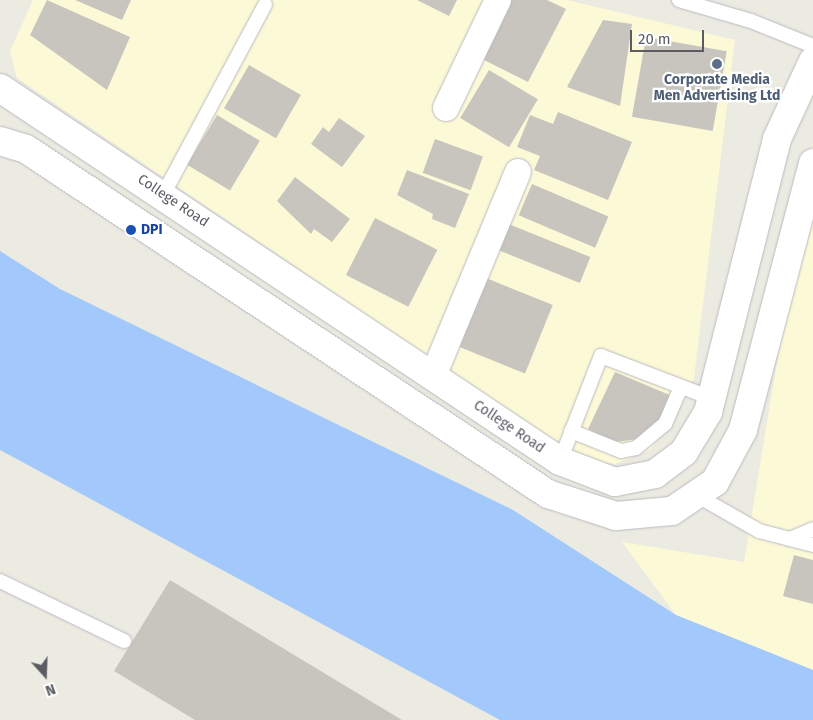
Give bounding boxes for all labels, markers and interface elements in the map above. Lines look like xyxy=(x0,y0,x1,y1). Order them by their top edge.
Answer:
scale bar xyxy=(633,20,707,52)
text: 20 m xyxy=(638,30,671,48)
marker: Corporate Media Men Advertising Ltd xyxy=(711,58,723,70)
place label: Corporate Media Men Advertising Ltd xyxy=(654,72,780,104)
street label: College Road xyxy=(134,171,212,231)
place label: DPI xyxy=(141,222,163,238)
marker: DPI xyxy=(125,224,137,236)
street label: College Road xyxy=(470,397,548,457)
north arrow xyxy=(20,650,70,700)
text: N xyxy=(43,680,58,699)

